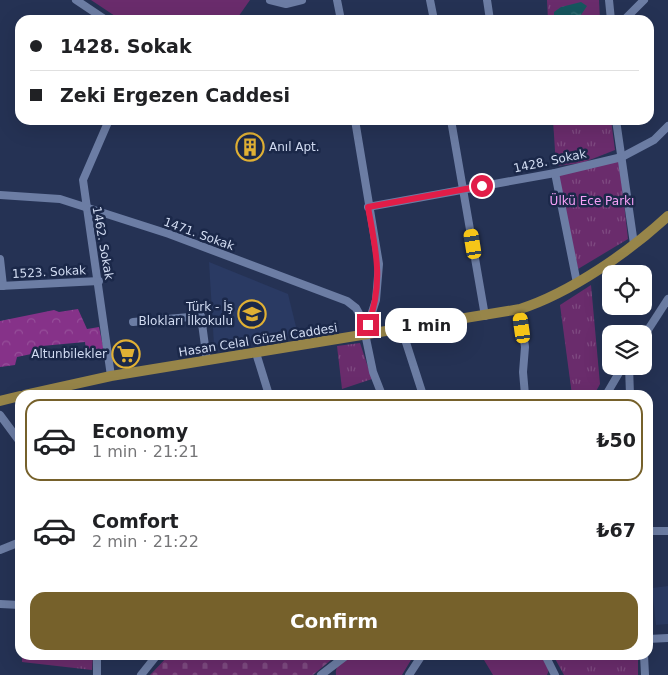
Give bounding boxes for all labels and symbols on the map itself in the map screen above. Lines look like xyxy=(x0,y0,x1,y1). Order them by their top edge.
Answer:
building icon: Anıl Apt. xyxy=(235,132,265,162)
place label: Anıl Apt. xyxy=(269,140,320,154)
street label: 1428. Sokak xyxy=(512,146,588,176)
route start xyxy=(471,175,493,197)
park label: Ülkü Ece Parkı xyxy=(550,192,634,208)
street label: 1462. Sokak xyxy=(90,205,116,281)
street label: 1471. Sokak xyxy=(162,215,236,253)
car xyxy=(463,228,482,260)
street label: 1523. Sokak xyxy=(12,263,86,281)
place label: Türk - İş Blokları İlkokulu xyxy=(139,299,233,328)
school or university icon: Türk - İş Blokları İlkokulu xyxy=(237,299,267,329)
callout: 1 min xyxy=(386,308,468,342)
car xyxy=(512,312,531,344)
route end xyxy=(357,314,379,336)
street label: Hasan Celal Güzel Caddesi xyxy=(178,321,338,359)
supermarket icon: Altunbilekler xyxy=(111,339,141,369)
place label: Altunbilekler xyxy=(31,347,107,361)

